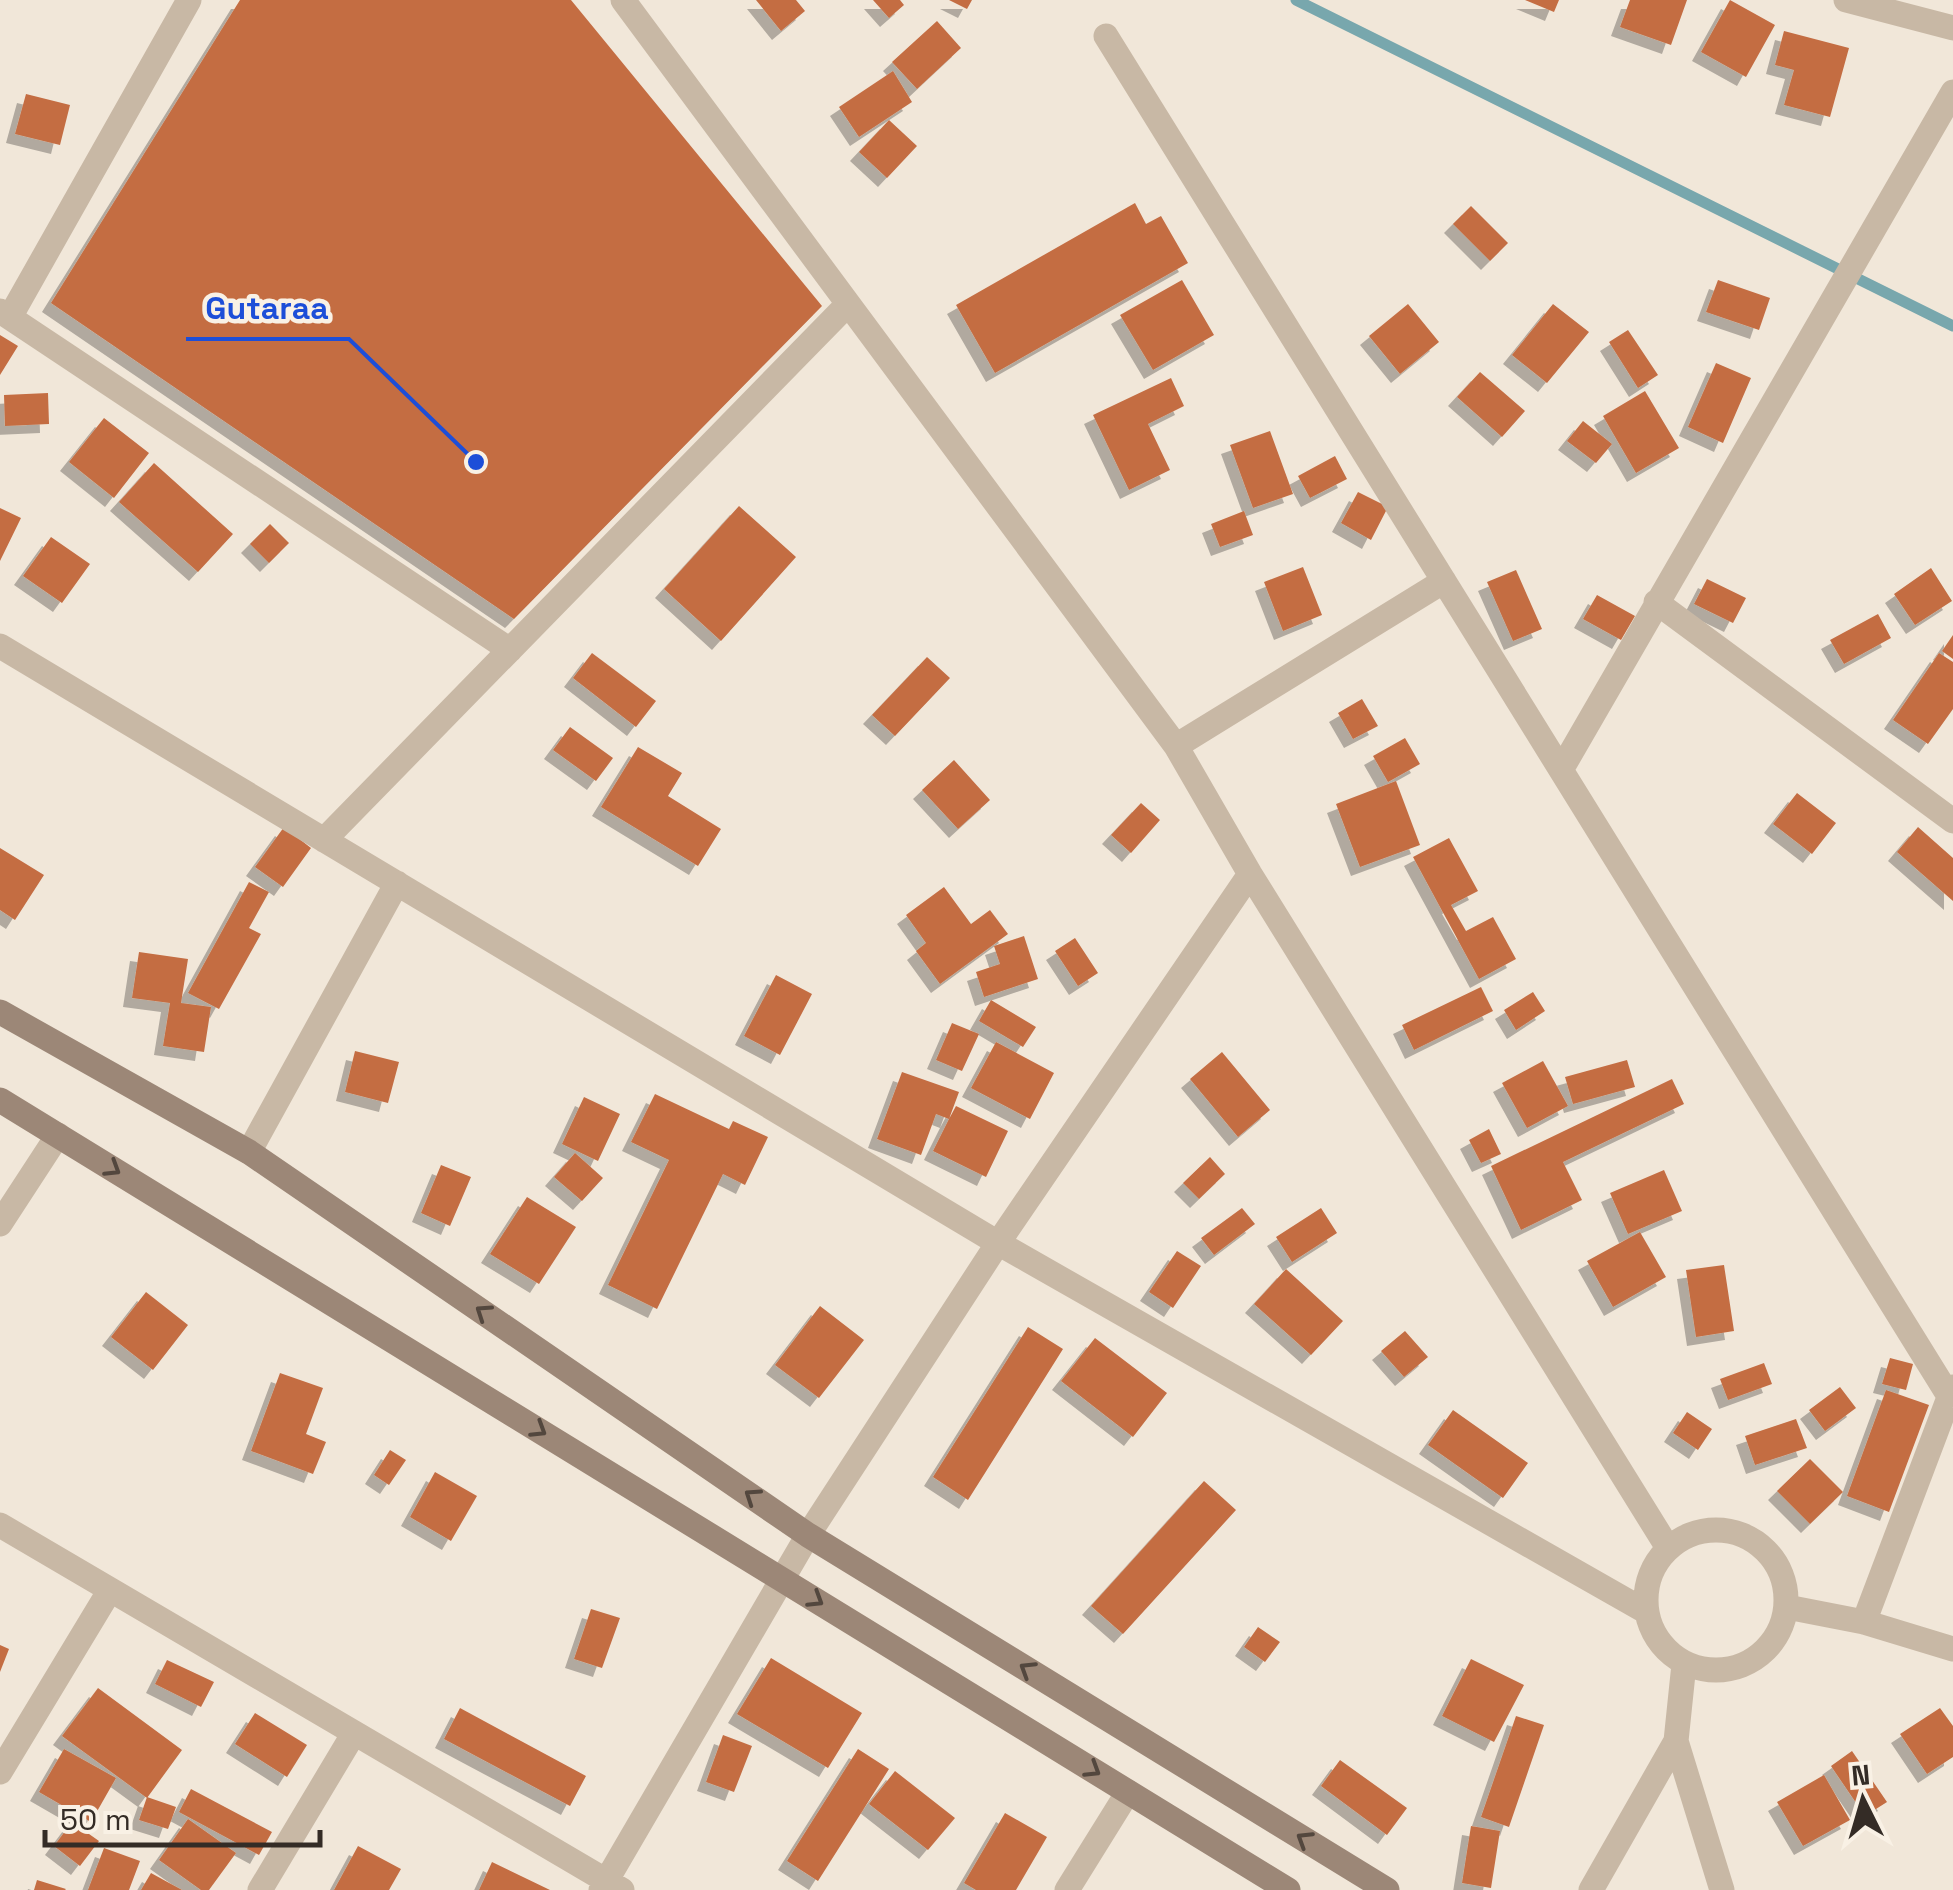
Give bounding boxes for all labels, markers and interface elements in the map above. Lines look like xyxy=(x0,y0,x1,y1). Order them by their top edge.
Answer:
callout: Gutaraa xyxy=(186,277,349,339)
text: Gutaraa xyxy=(205,288,329,328)
one-way arrow xyxy=(102,1157,120,1176)
one-way arrow xyxy=(476,1306,495,1324)
one-way arrow xyxy=(528,1418,546,1437)
one-way arrow xyxy=(744,1490,763,1508)
one-way arrow xyxy=(805,1588,823,1607)
one-way arrow xyxy=(1020,1662,1038,1681)
north arrow xyxy=(1813,1750,1913,1850)
text: N xyxy=(1850,1756,1872,1794)
one-way arrow xyxy=(1082,1758,1100,1777)
scale bar xyxy=(45,1785,320,1847)
text: 50 m xyxy=(60,1800,131,1839)
one-way arrow xyxy=(1297,1832,1315,1851)

